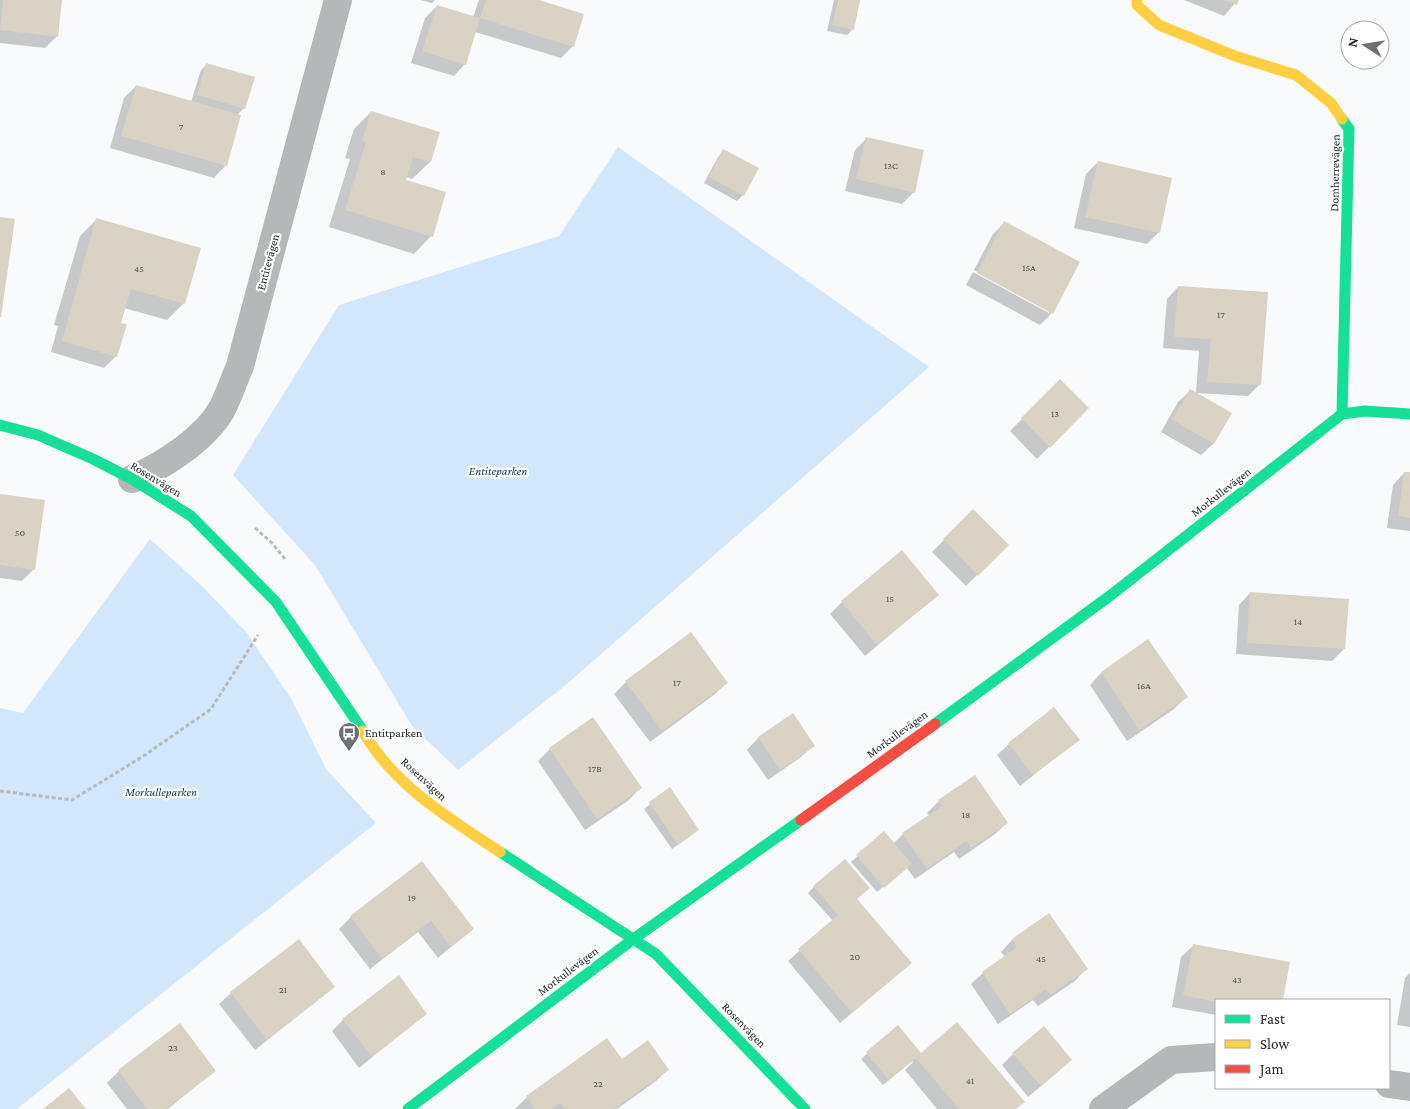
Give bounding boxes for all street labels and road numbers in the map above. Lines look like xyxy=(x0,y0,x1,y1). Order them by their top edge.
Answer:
street label: Domherrevägen xyxy=(1327,134,1343,212)
street label: Entitevägen xyxy=(254,232,282,292)
street label: Rosenvägen xyxy=(128,458,185,500)
street label: Morkullevägen xyxy=(1188,464,1254,520)
street label: Morkullevägen xyxy=(864,707,931,761)
street label: Rosenvägen xyxy=(398,754,450,804)
street label: Morkullevägen xyxy=(535,943,601,998)
street label: Rosenvägen xyxy=(719,1000,769,1051)

